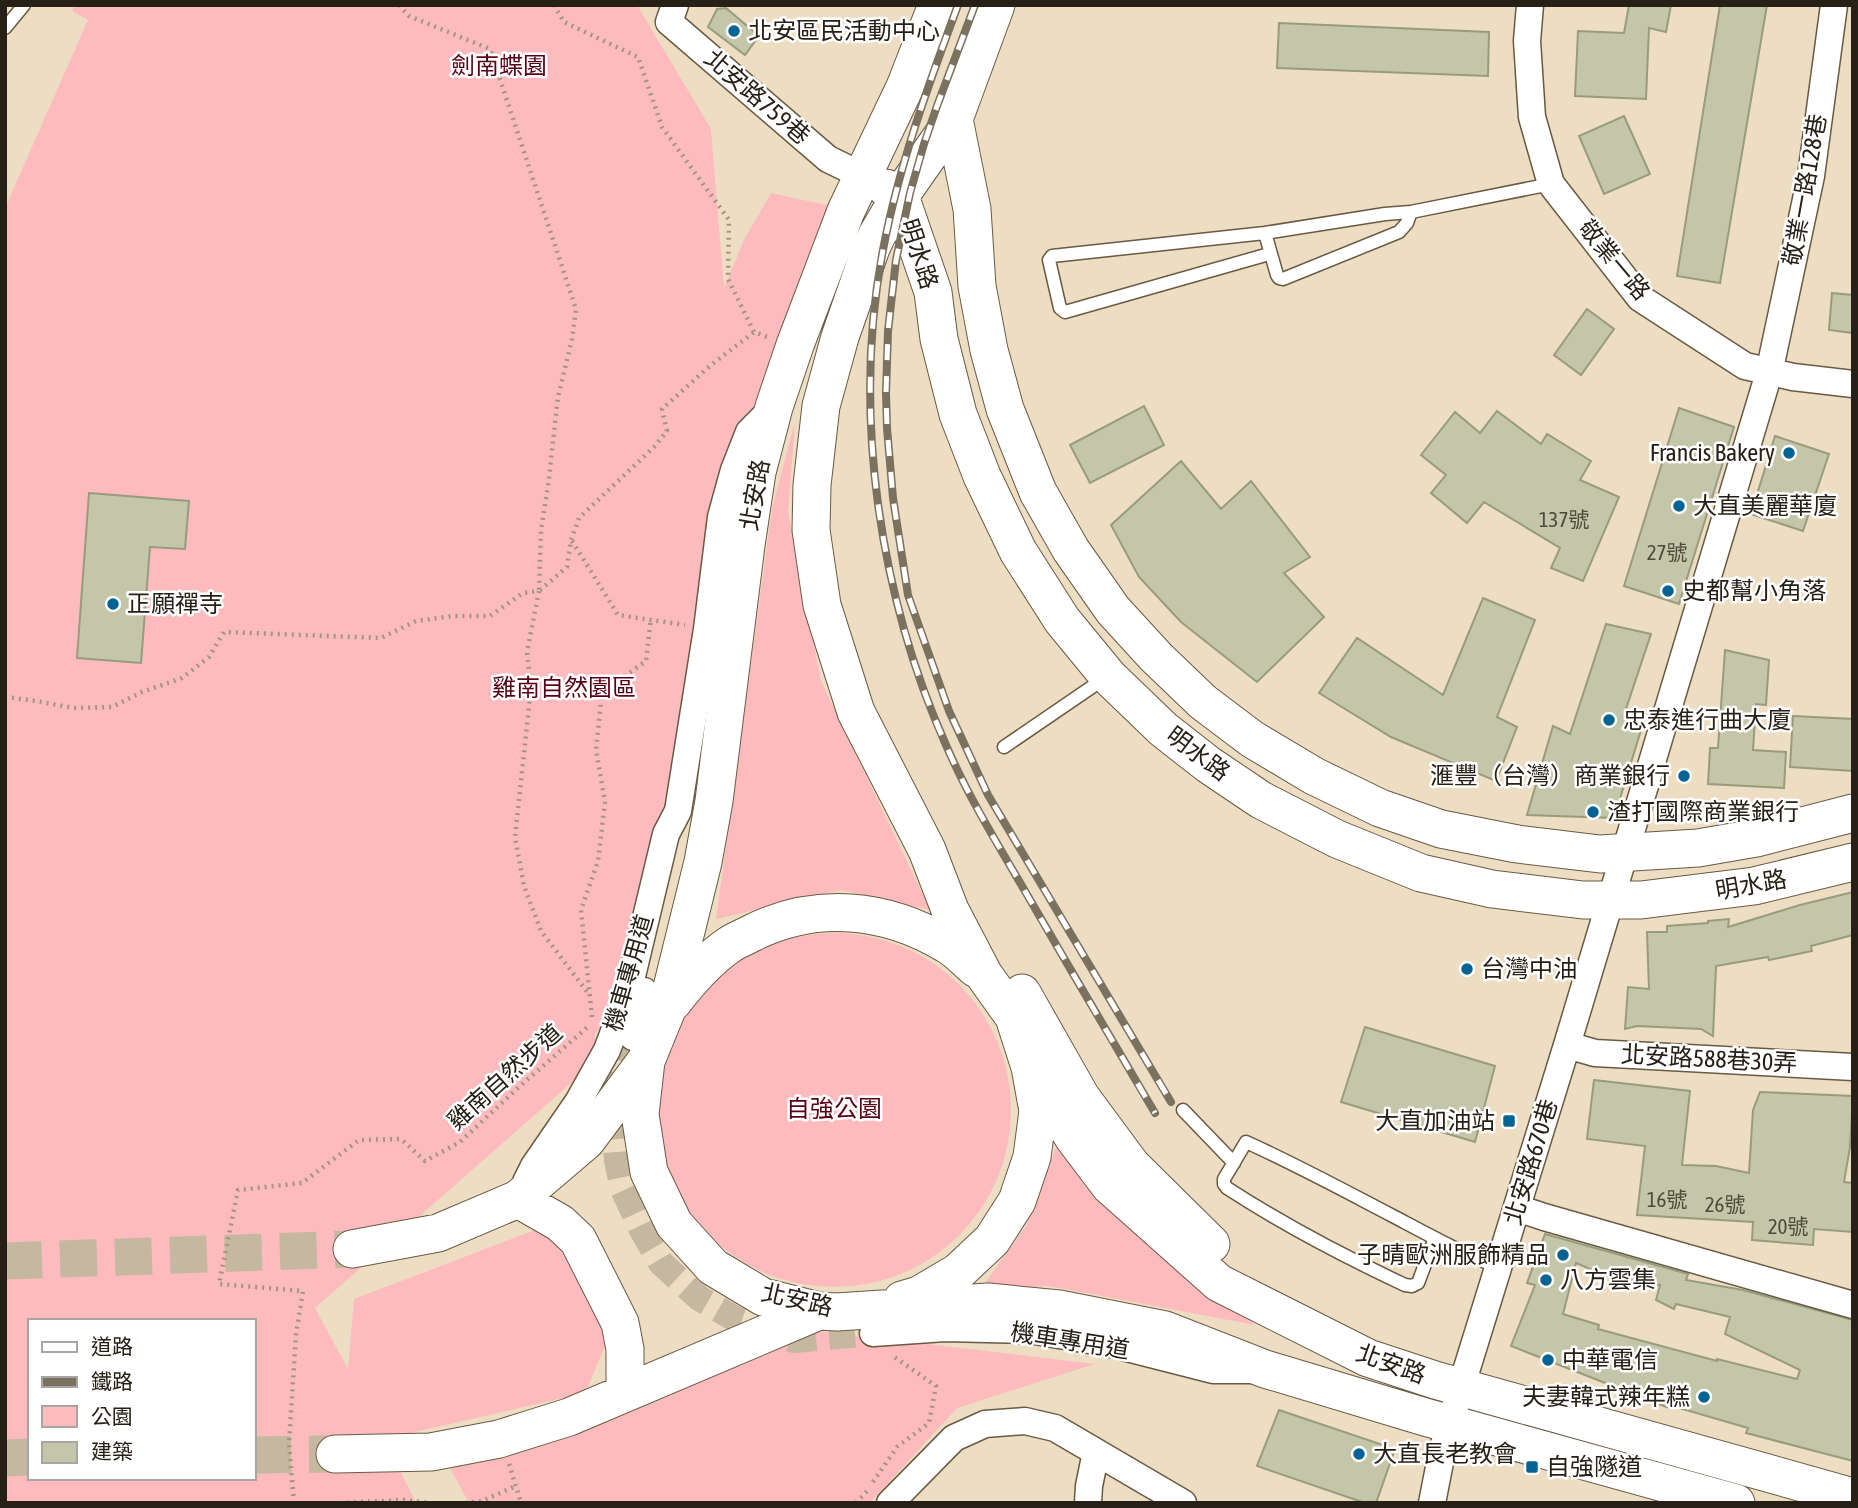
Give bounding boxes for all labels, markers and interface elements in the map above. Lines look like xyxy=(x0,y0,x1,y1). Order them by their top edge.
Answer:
place label: 北安區民活動中心 xyxy=(748,17,940,44)
marker: 北安區民活動中心 xyxy=(726,23,742,39)
street label: 北安路759巷 xyxy=(699,44,815,149)
park label: 劍南蝶園 xyxy=(451,52,547,79)
street label: 敬業一路128巷 xyxy=(1778,112,1831,268)
street label: 敬業一路 xyxy=(1573,214,1656,305)
street label: 明水路 xyxy=(896,215,943,292)
place label: Francis Bakery xyxy=(1650,439,1775,466)
marker: Francis Bakery xyxy=(1781,445,1797,461)
street label: 北安路 xyxy=(735,457,774,533)
place label: 大直美麗華廈 xyxy=(1693,492,1837,519)
marker: 大直美麗華廈 xyxy=(1671,498,1687,514)
house number: 137號 xyxy=(1539,507,1589,531)
house number: 27號 xyxy=(1647,540,1687,564)
place label: 史都幫小角落 xyxy=(1682,577,1826,604)
marker: 史都幫小角落 xyxy=(1660,583,1676,599)
place label: 正願禪寺 xyxy=(127,590,223,617)
marker: 正願禪寺 xyxy=(105,596,121,612)
park label: 雞南自然園區 xyxy=(492,674,636,701)
place label: 忠泰進行曲大廈 xyxy=(1623,706,1791,733)
marker: 忠泰進行曲大廈 xyxy=(1601,712,1617,728)
street label: 明水路 xyxy=(1161,721,1235,786)
place label: 滙豐（台灣）商業銀行 xyxy=(1430,762,1670,789)
marker: 滙豐（台灣）商業銀行 xyxy=(1676,768,1692,784)
place label: 渣打國際商業銀行 xyxy=(1607,798,1799,825)
marker: 渣打國際商業銀行 xyxy=(1585,804,1601,820)
street label: 明水路 xyxy=(1713,865,1789,904)
street label: 機車專用道 xyxy=(599,911,658,1034)
place label: 台灣中油 xyxy=(1481,955,1577,982)
marker: 台灣中油 xyxy=(1459,961,1475,977)
street label: 雞南自然步道 xyxy=(442,1018,567,1135)
street label: 北安路588巷30弄 xyxy=(1620,1040,1798,1077)
park label: 自強公園 xyxy=(786,1095,882,1122)
street label: 北安路670巷 xyxy=(1499,1096,1562,1228)
place label: 大直加油站 xyxy=(1375,1107,1495,1134)
marker: 大直加油站 xyxy=(1501,1113,1517,1129)
house number: 16號 xyxy=(1647,1187,1687,1211)
house number: 26號 xyxy=(1705,1192,1745,1216)
house number: 20號 xyxy=(1768,1214,1808,1238)
place label: 子晴歐洲服飾精品 xyxy=(1357,1241,1549,1268)
marker: 子晴歐洲服飾精品 xyxy=(1555,1247,1571,1263)
place label: 八方雲集 xyxy=(1560,1266,1656,1293)
marker: 八方雲集 xyxy=(1538,1272,1554,1288)
street label: 北安路 xyxy=(759,1278,835,1321)
street label: 機車專用道 xyxy=(1009,1318,1131,1363)
legend xyxy=(28,1319,256,1480)
text: 道路 xyxy=(91,1334,133,1358)
street label: 北安路 xyxy=(1353,1339,1430,1389)
place label: 中華電信 xyxy=(1562,1346,1658,1373)
marker: 中華電信 xyxy=(1540,1352,1556,1368)
text: 鐵路 xyxy=(91,1369,133,1393)
place label: 夫妻韓式辣年糕 xyxy=(1522,1383,1690,1410)
marker: 夫妻韓式辣年糕 xyxy=(1696,1389,1712,1405)
text: 公園 xyxy=(91,1404,133,1428)
text: 建築 xyxy=(91,1439,133,1463)
place label: 大直長老教會 xyxy=(1373,1440,1517,1467)
marker: 大直長老教會 xyxy=(1351,1446,1367,1462)
place label: 自強隧道 xyxy=(1546,1453,1642,1480)
marker: 自強隧道 xyxy=(1524,1459,1540,1475)

